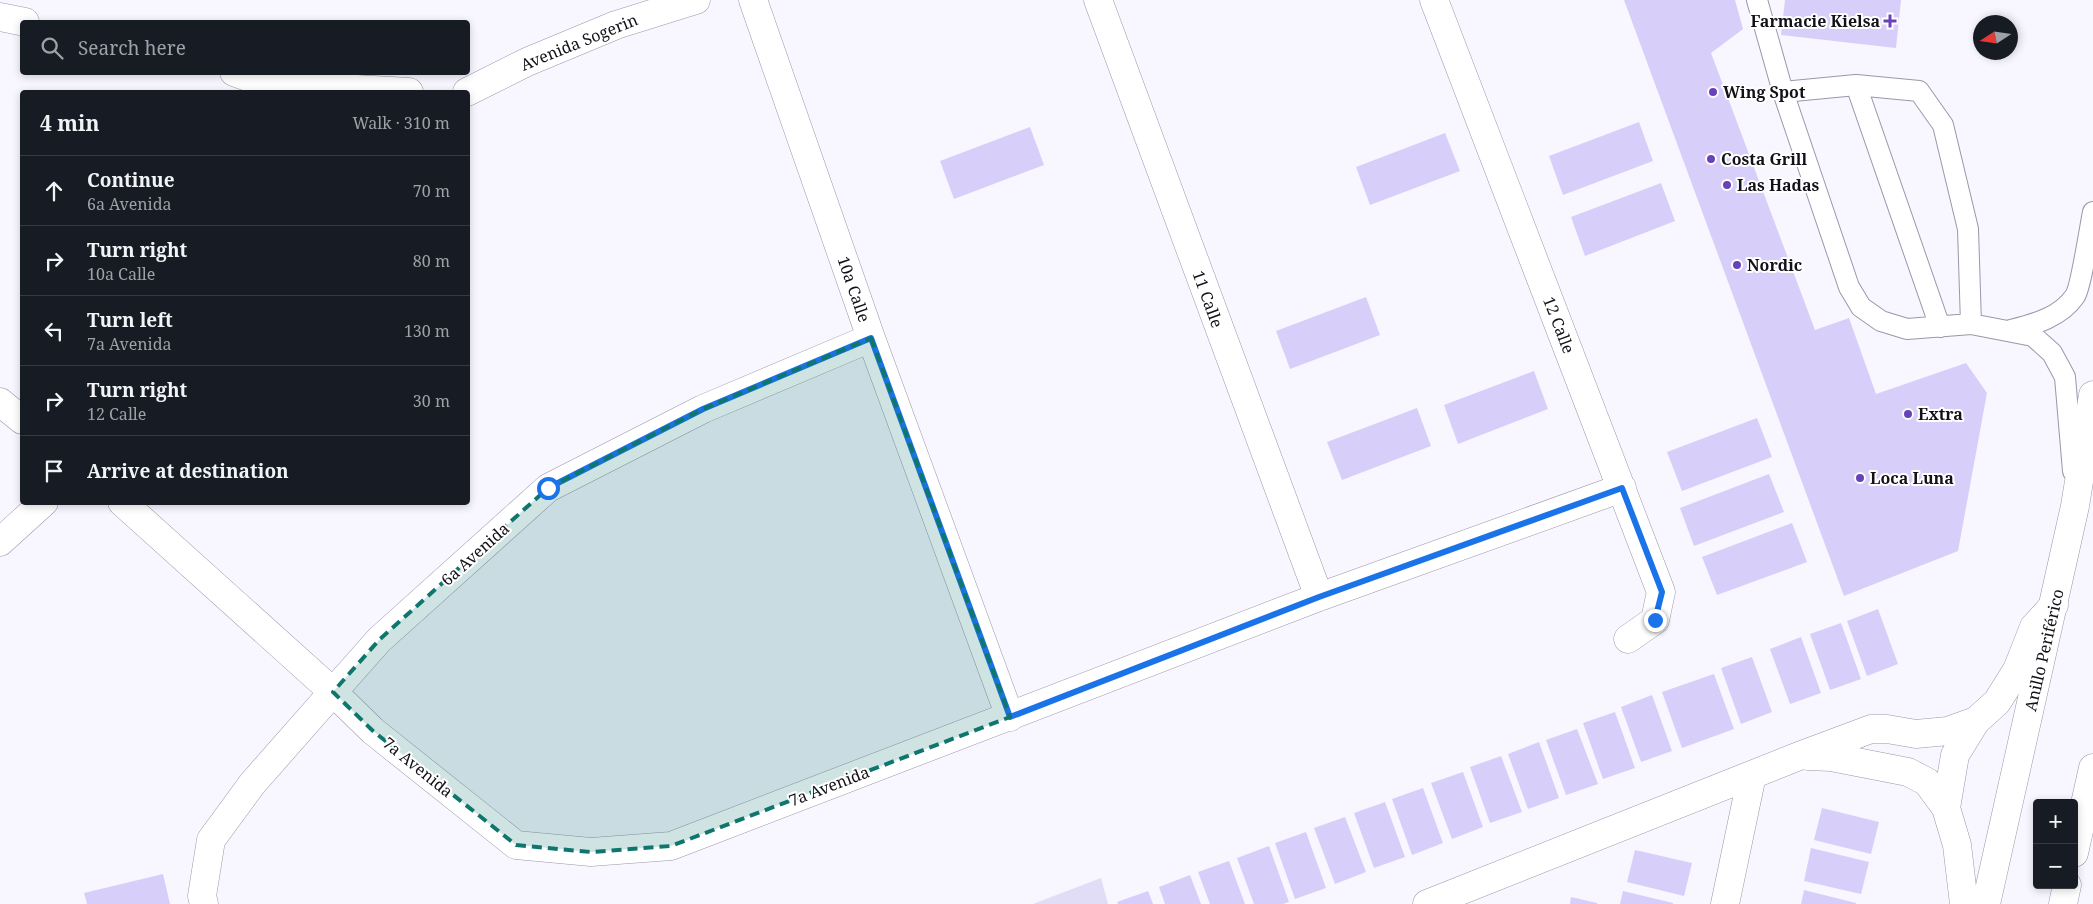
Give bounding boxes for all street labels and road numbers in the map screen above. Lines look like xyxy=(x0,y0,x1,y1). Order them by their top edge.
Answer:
street label: Avenida Sogerin xyxy=(517,8,641,76)
street label: 10a Calle xyxy=(832,253,876,325)
street label: 11 Calle xyxy=(1188,267,1228,331)
street label: 12 Calle xyxy=(1538,293,1580,357)
street label: 6a Avenida xyxy=(436,518,514,590)
street label: Anillo Periférico xyxy=(2019,587,2069,713)
street label: 7a Avenida xyxy=(378,732,458,802)
street label: 7a Avenida xyxy=(786,761,872,811)

